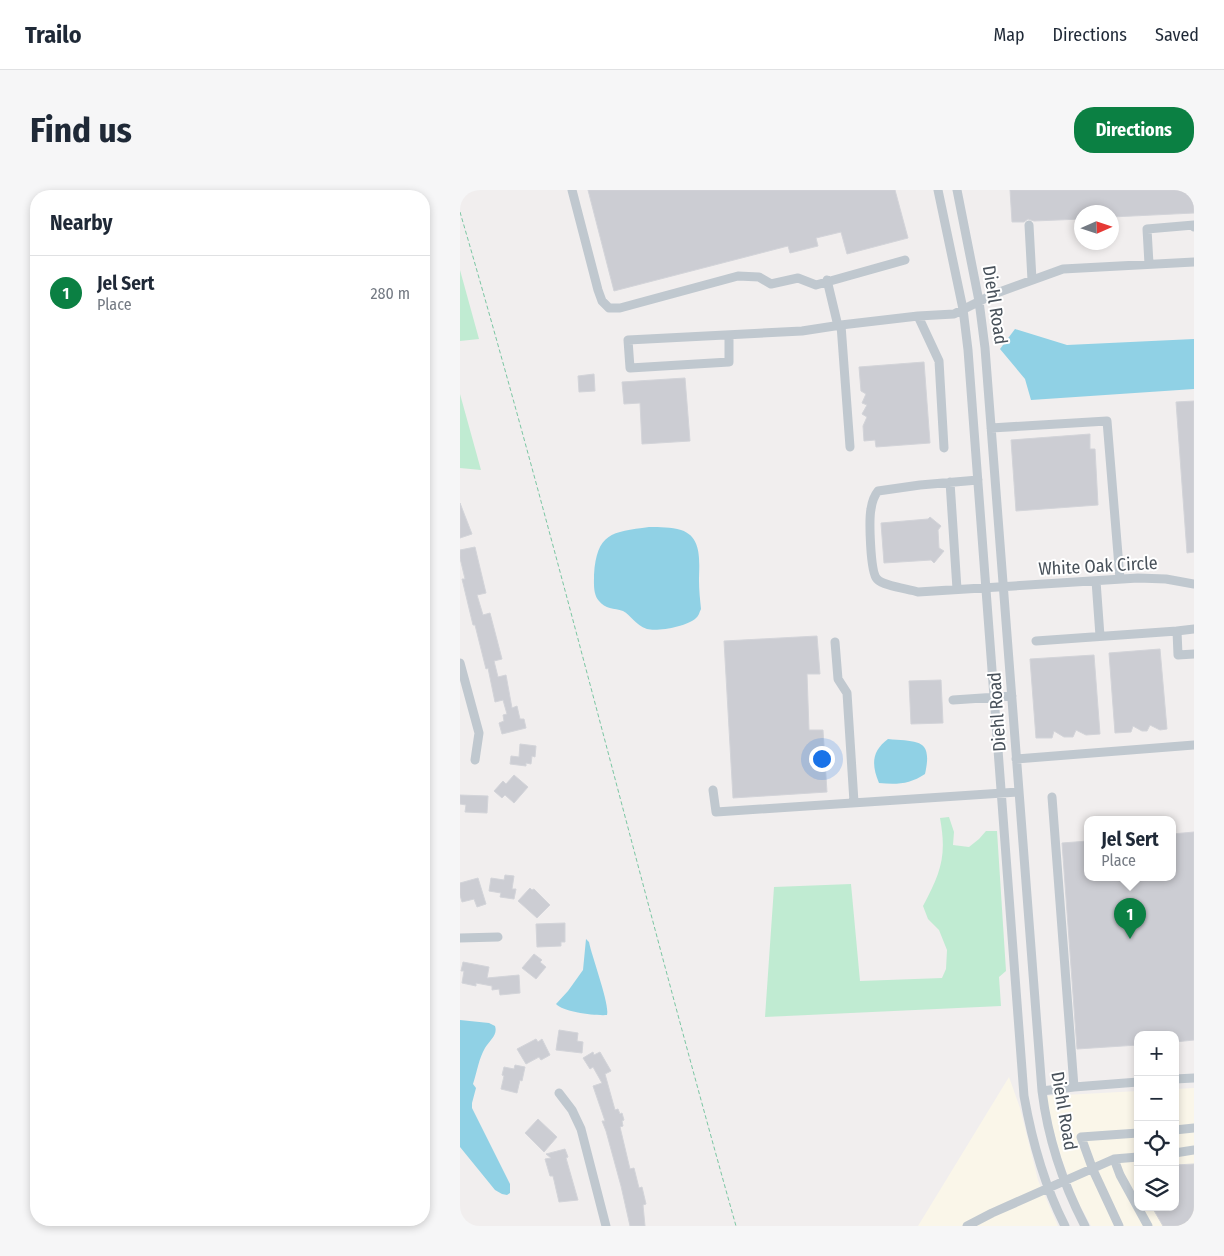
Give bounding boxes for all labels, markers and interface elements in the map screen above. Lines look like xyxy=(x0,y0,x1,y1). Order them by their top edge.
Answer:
text: Trailo xyxy=(25,21,82,49)
text: Map xyxy=(993,24,1025,46)
text: Directions xyxy=(1053,24,1127,46)
text: Saved xyxy=(1155,24,1199,46)
button: Directions xyxy=(1074,107,1194,153)
text: Find us xyxy=(30,109,132,151)
north arrow xyxy=(1074,205,1119,250)
text: Nearby xyxy=(50,210,112,236)
street label: Diehl Road xyxy=(978,264,1012,346)
text: Jel Sert xyxy=(97,272,154,295)
text: 1 xyxy=(63,284,69,303)
text: 280 m xyxy=(371,284,410,303)
text: Place xyxy=(97,295,132,314)
street label: White Oak Circle xyxy=(1038,552,1158,580)
street label: Diehl Road xyxy=(983,671,1011,753)
your location xyxy=(809,746,835,772)
popup xyxy=(1084,816,1176,881)
text: Jel Sert xyxy=(1101,828,1159,851)
text: Place xyxy=(1101,851,1136,870)
pin: 1 xyxy=(1114,898,1146,939)
map controls xyxy=(1134,1031,1179,1211)
button: + xyxy=(1134,1031,1179,1076)
street label: Diehl Road xyxy=(1046,1070,1082,1152)
button: − xyxy=(1134,1076,1179,1121)
button: locate xyxy=(1134,1121,1179,1166)
button: layers xyxy=(1134,1166,1179,1211)

